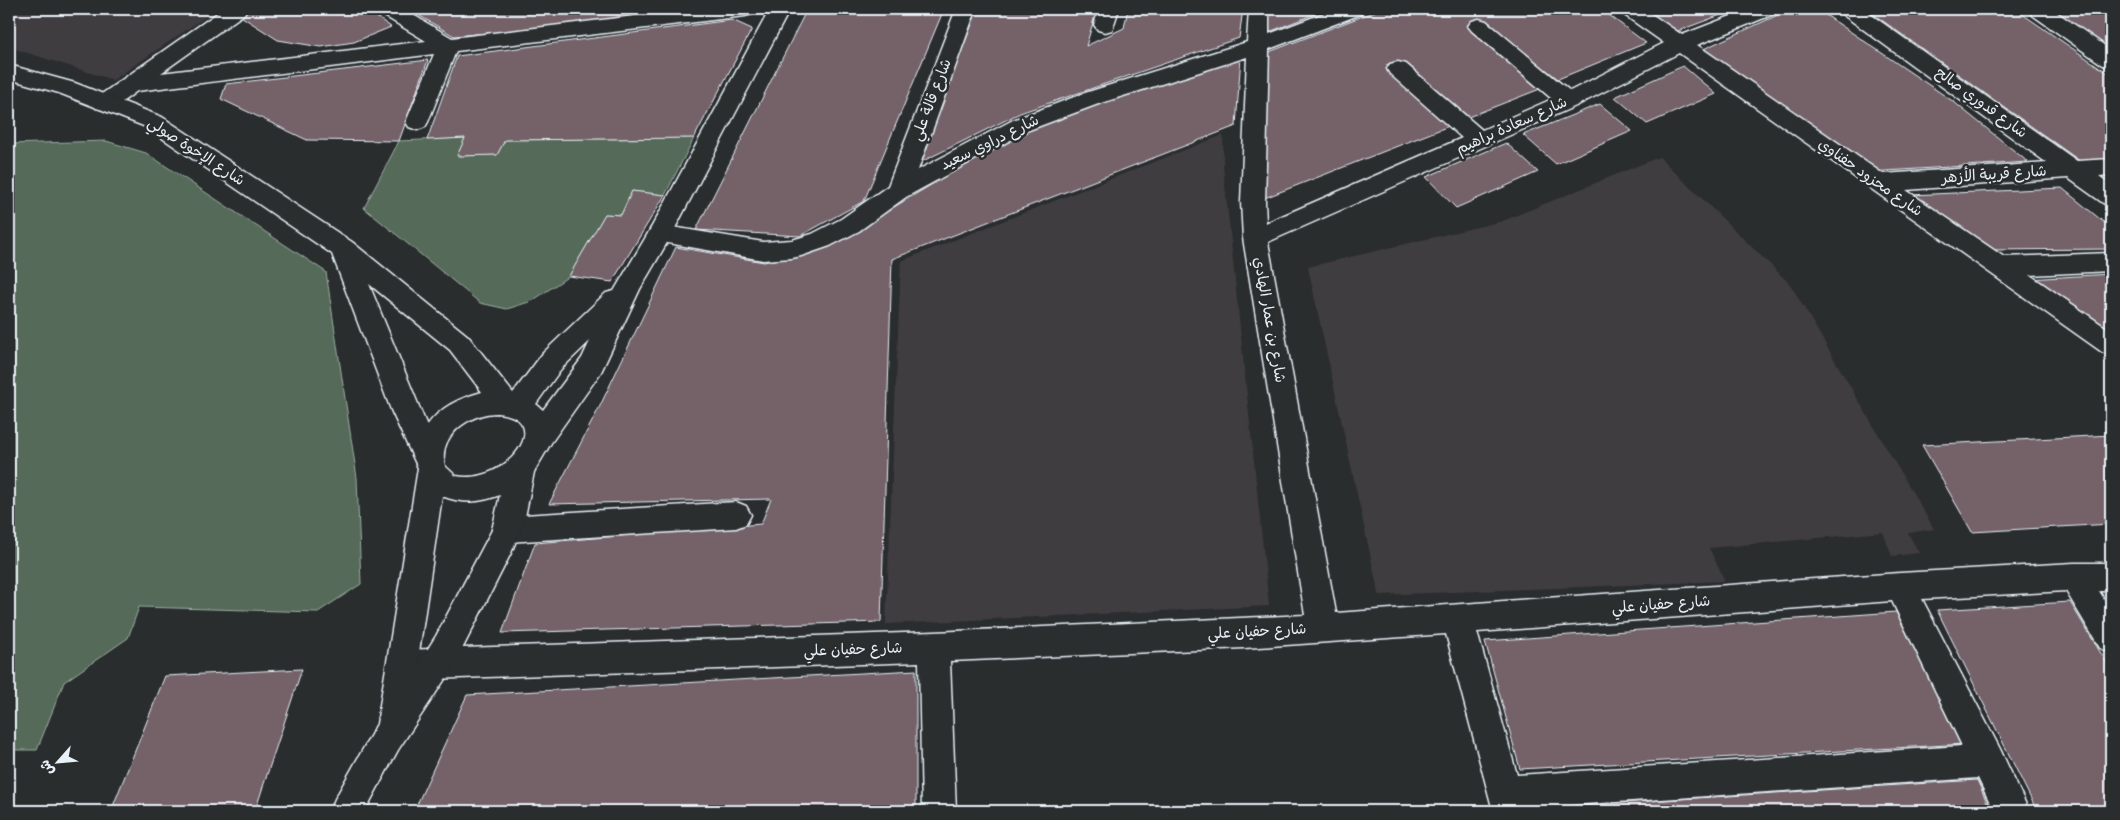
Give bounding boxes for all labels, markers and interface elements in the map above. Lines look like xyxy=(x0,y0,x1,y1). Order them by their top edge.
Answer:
street label: شارع قالة علي xyxy=(907,56,959,145)
street label: شارع قدوري صالح xyxy=(1931,63,2031,143)
street label: شارع سعادة براهيم xyxy=(1453,93,1571,160)
street label: شارع دراوي سعيد xyxy=(937,111,1043,175)
street label: شارع الإخوة صولي xyxy=(142,113,248,193)
street label: شارع محزود حفناوي xyxy=(1814,134,1926,222)
street label: شارع قريبة الأزهر xyxy=(1939,160,2047,189)
street label: شارع بن عمار الهادي xyxy=(1248,256,1290,384)
street label: شارع حفيان علي xyxy=(1611,592,1711,620)
street label: شارع حفيان علي xyxy=(1207,619,1307,647)
street label: شارع حفيان علي xyxy=(803,638,903,664)
north arrow xyxy=(32,738,82,788)
text: ش xyxy=(36,756,59,778)

